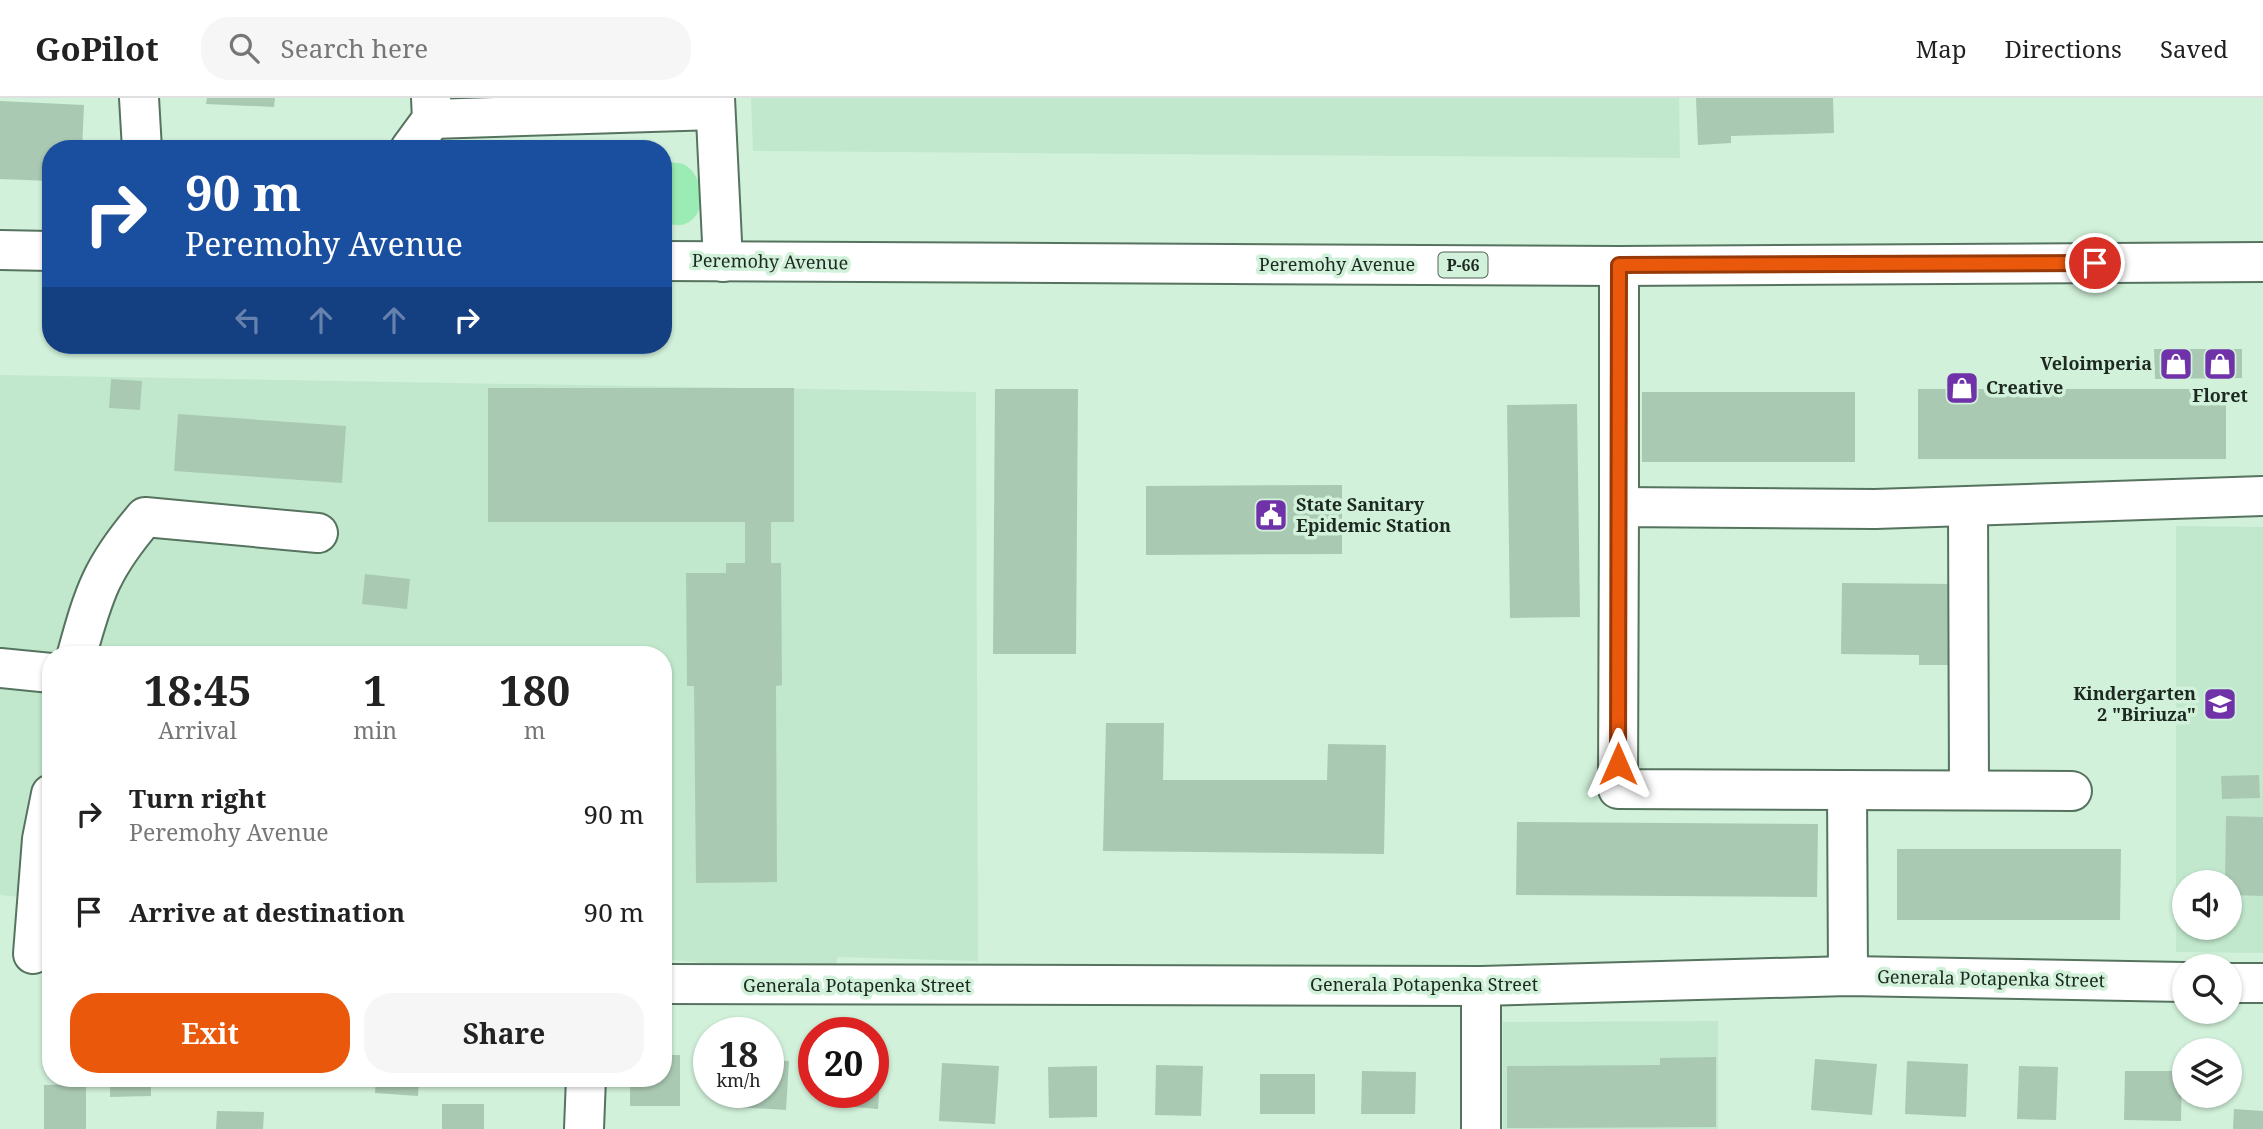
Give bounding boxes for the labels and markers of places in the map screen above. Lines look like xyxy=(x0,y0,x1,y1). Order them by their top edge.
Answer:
pin xyxy=(2065,233,2125,293)
shop icon: Veloimperia xyxy=(2157,345,2195,383)
shop icon: Floret xyxy=(2201,345,2239,383)
place label: Veloimperia xyxy=(2040,351,2152,375)
shop icon: Creative xyxy=(1943,369,1981,407)
place label: Creative xyxy=(1986,375,2063,399)
place label: Floret xyxy=(2192,383,2248,407)
place label: State Sanitary Epidemic Station xyxy=(1296,492,1451,537)
public building icon: State Sanitary Epidemic Station xyxy=(1252,496,1290,534)
place label: Kindergarten 2 "Biriuza" xyxy=(2073,681,2196,726)
school or university icon: Kindergarten 2 "Biriuza" xyxy=(2201,685,2239,723)

